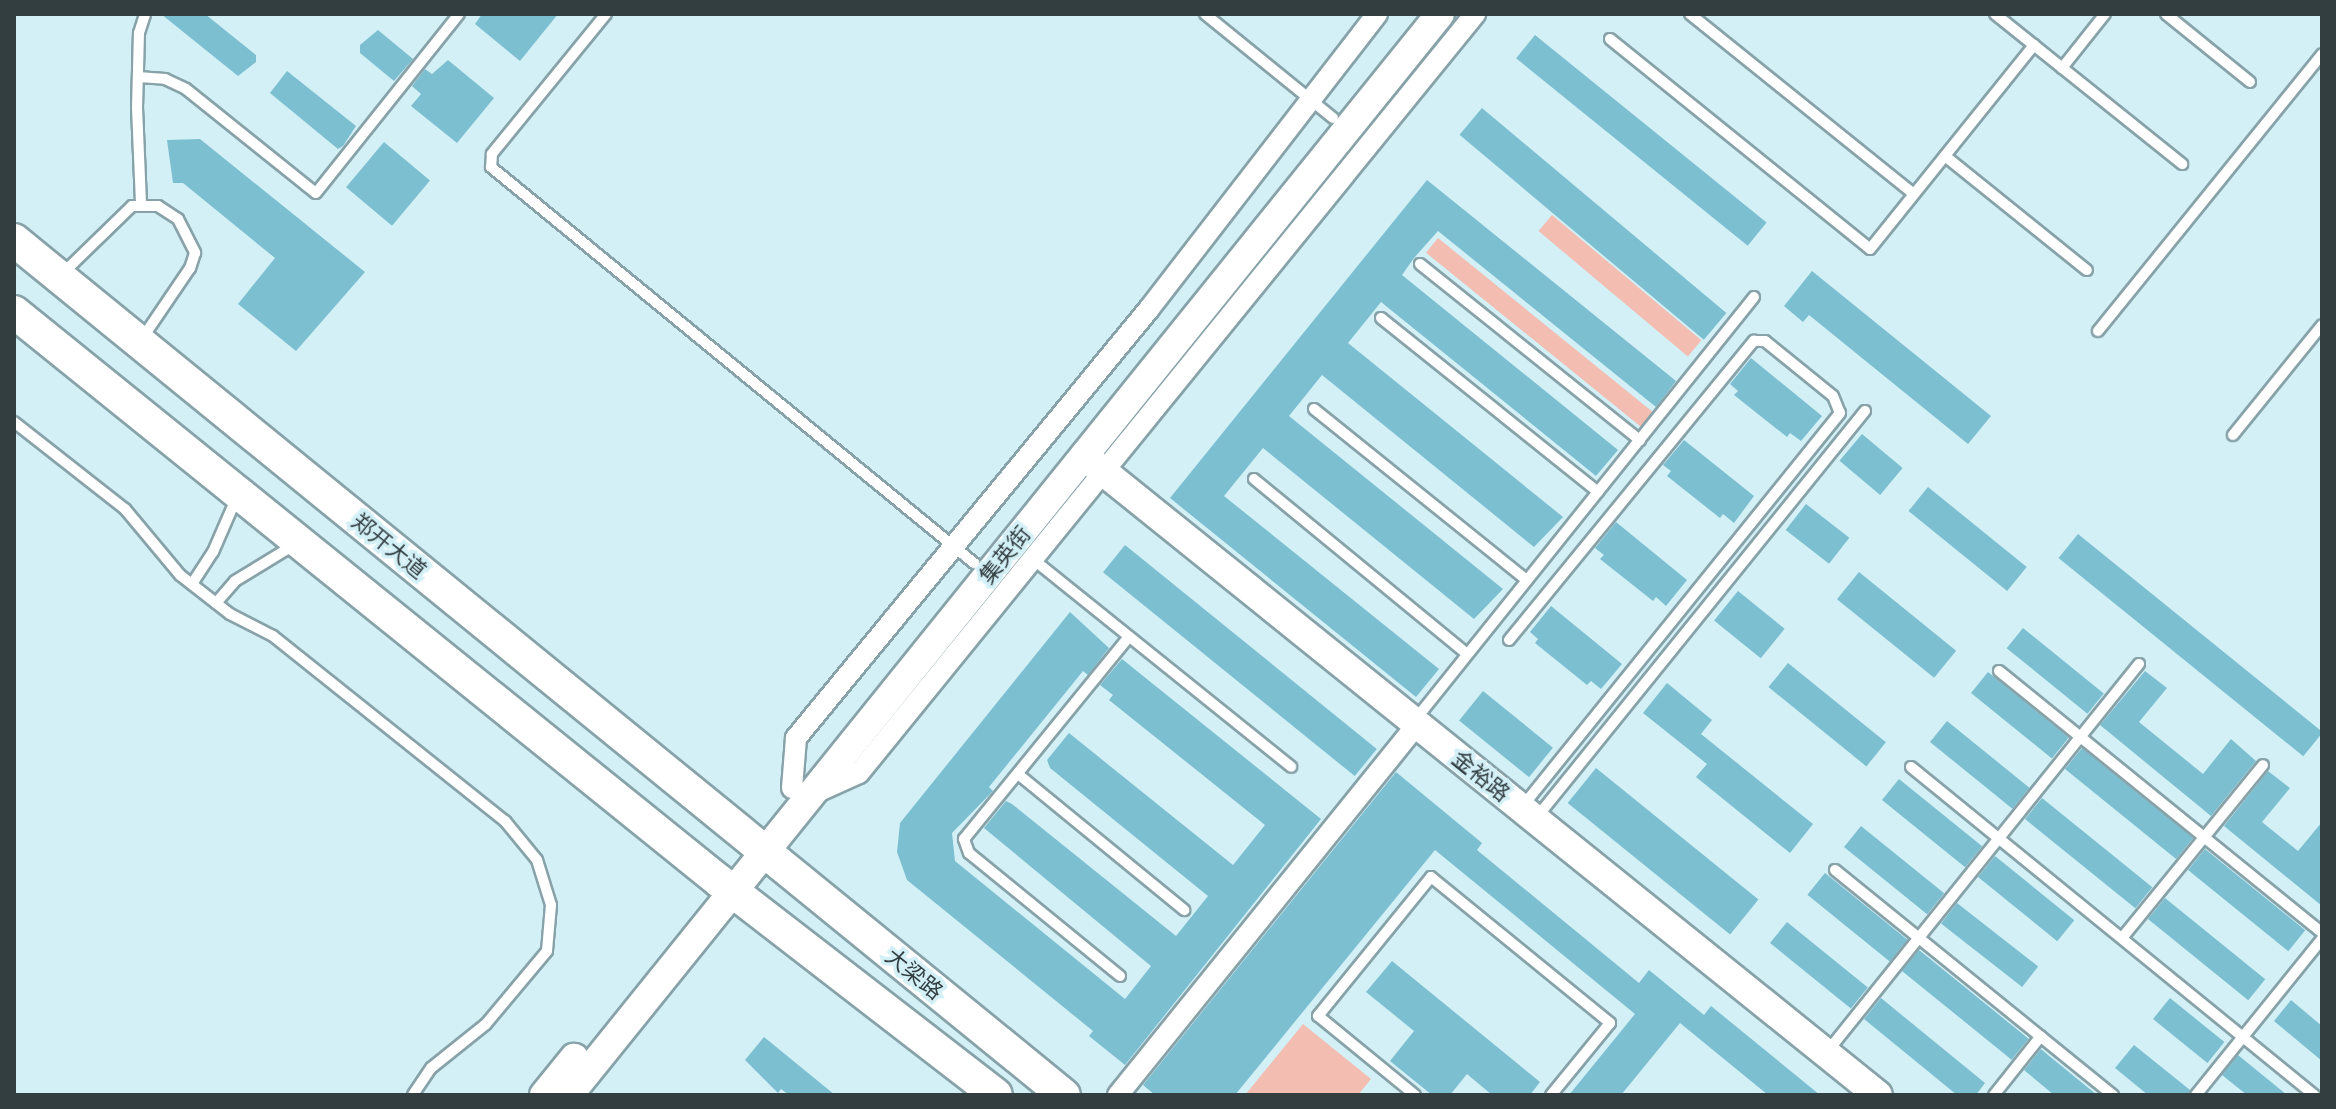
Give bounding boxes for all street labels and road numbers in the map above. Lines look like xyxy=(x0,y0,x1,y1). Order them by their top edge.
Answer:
street label: 郑开大道 xyxy=(346,508,432,584)
street label: 集英街 xyxy=(974,521,1036,589)
street label: 金裕路 xyxy=(1447,745,1515,807)
street label: 大梁路 xyxy=(880,943,948,1005)

